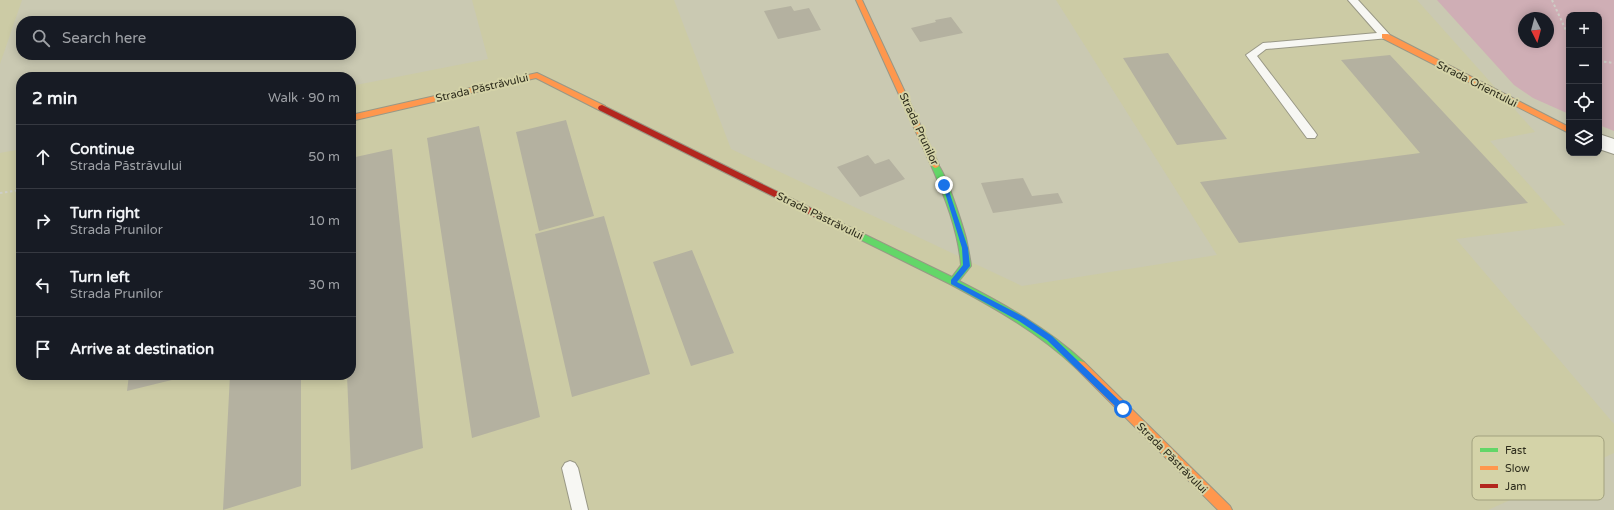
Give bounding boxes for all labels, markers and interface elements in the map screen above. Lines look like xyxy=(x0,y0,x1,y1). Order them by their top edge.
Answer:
north arrow xyxy=(1518,12,1554,48)
map controls xyxy=(1566,12,1602,156)
button: + xyxy=(1566,12,1602,48)
search box xyxy=(16,16,356,60)
icon: search xyxy=(30,27,52,49)
text: Search here xyxy=(62,29,146,47)
button: − xyxy=(1566,48,1602,84)
street label: Strada Orientului xyxy=(1434,58,1520,110)
street label: Strada Păstrăvului xyxy=(434,71,530,105)
button: locate xyxy=(1566,84,1602,120)
text: 2 min xyxy=(32,88,77,109)
text: Walk · 90 m xyxy=(268,90,340,106)
street label: Strada Prunilor xyxy=(897,91,942,168)
button: layers xyxy=(1566,120,1602,156)
text: Continue xyxy=(70,140,134,158)
icon: ahead xyxy=(32,146,54,168)
text: 50 m xyxy=(308,149,340,165)
text: Strada Păstrăvului xyxy=(70,158,182,174)
route end xyxy=(935,176,953,194)
street label: Strada Păstrăvului xyxy=(775,189,865,243)
text: Turn right xyxy=(70,204,140,222)
icon: right xyxy=(32,210,54,232)
text: 10 m xyxy=(308,213,340,229)
text: Strada Prunilor xyxy=(70,222,163,238)
text: Turn left xyxy=(70,268,130,286)
icon: left xyxy=(32,274,54,296)
text: 30 m xyxy=(308,277,340,293)
text: Strada Prunilor xyxy=(70,286,163,302)
icon: arrive xyxy=(32,338,54,360)
text: Arrive at destination xyxy=(70,340,214,358)
route start xyxy=(1114,400,1132,418)
street label: Strada Păstrăvului xyxy=(1134,420,1210,496)
legend xyxy=(1472,436,1604,500)
text: Fast xyxy=(1505,444,1526,457)
text: Slow xyxy=(1505,462,1530,475)
text: Jam xyxy=(1505,480,1526,493)

